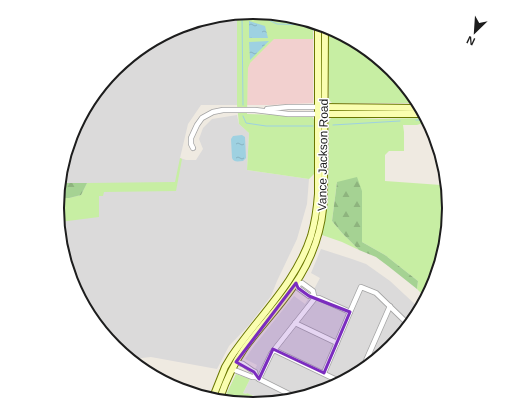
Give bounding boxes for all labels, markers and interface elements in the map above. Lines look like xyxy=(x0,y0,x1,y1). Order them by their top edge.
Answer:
north arrow xyxy=(455,12,495,52)
text: N xyxy=(465,34,477,48)
street label: Vance Jackson Road xyxy=(315,99,331,211)

